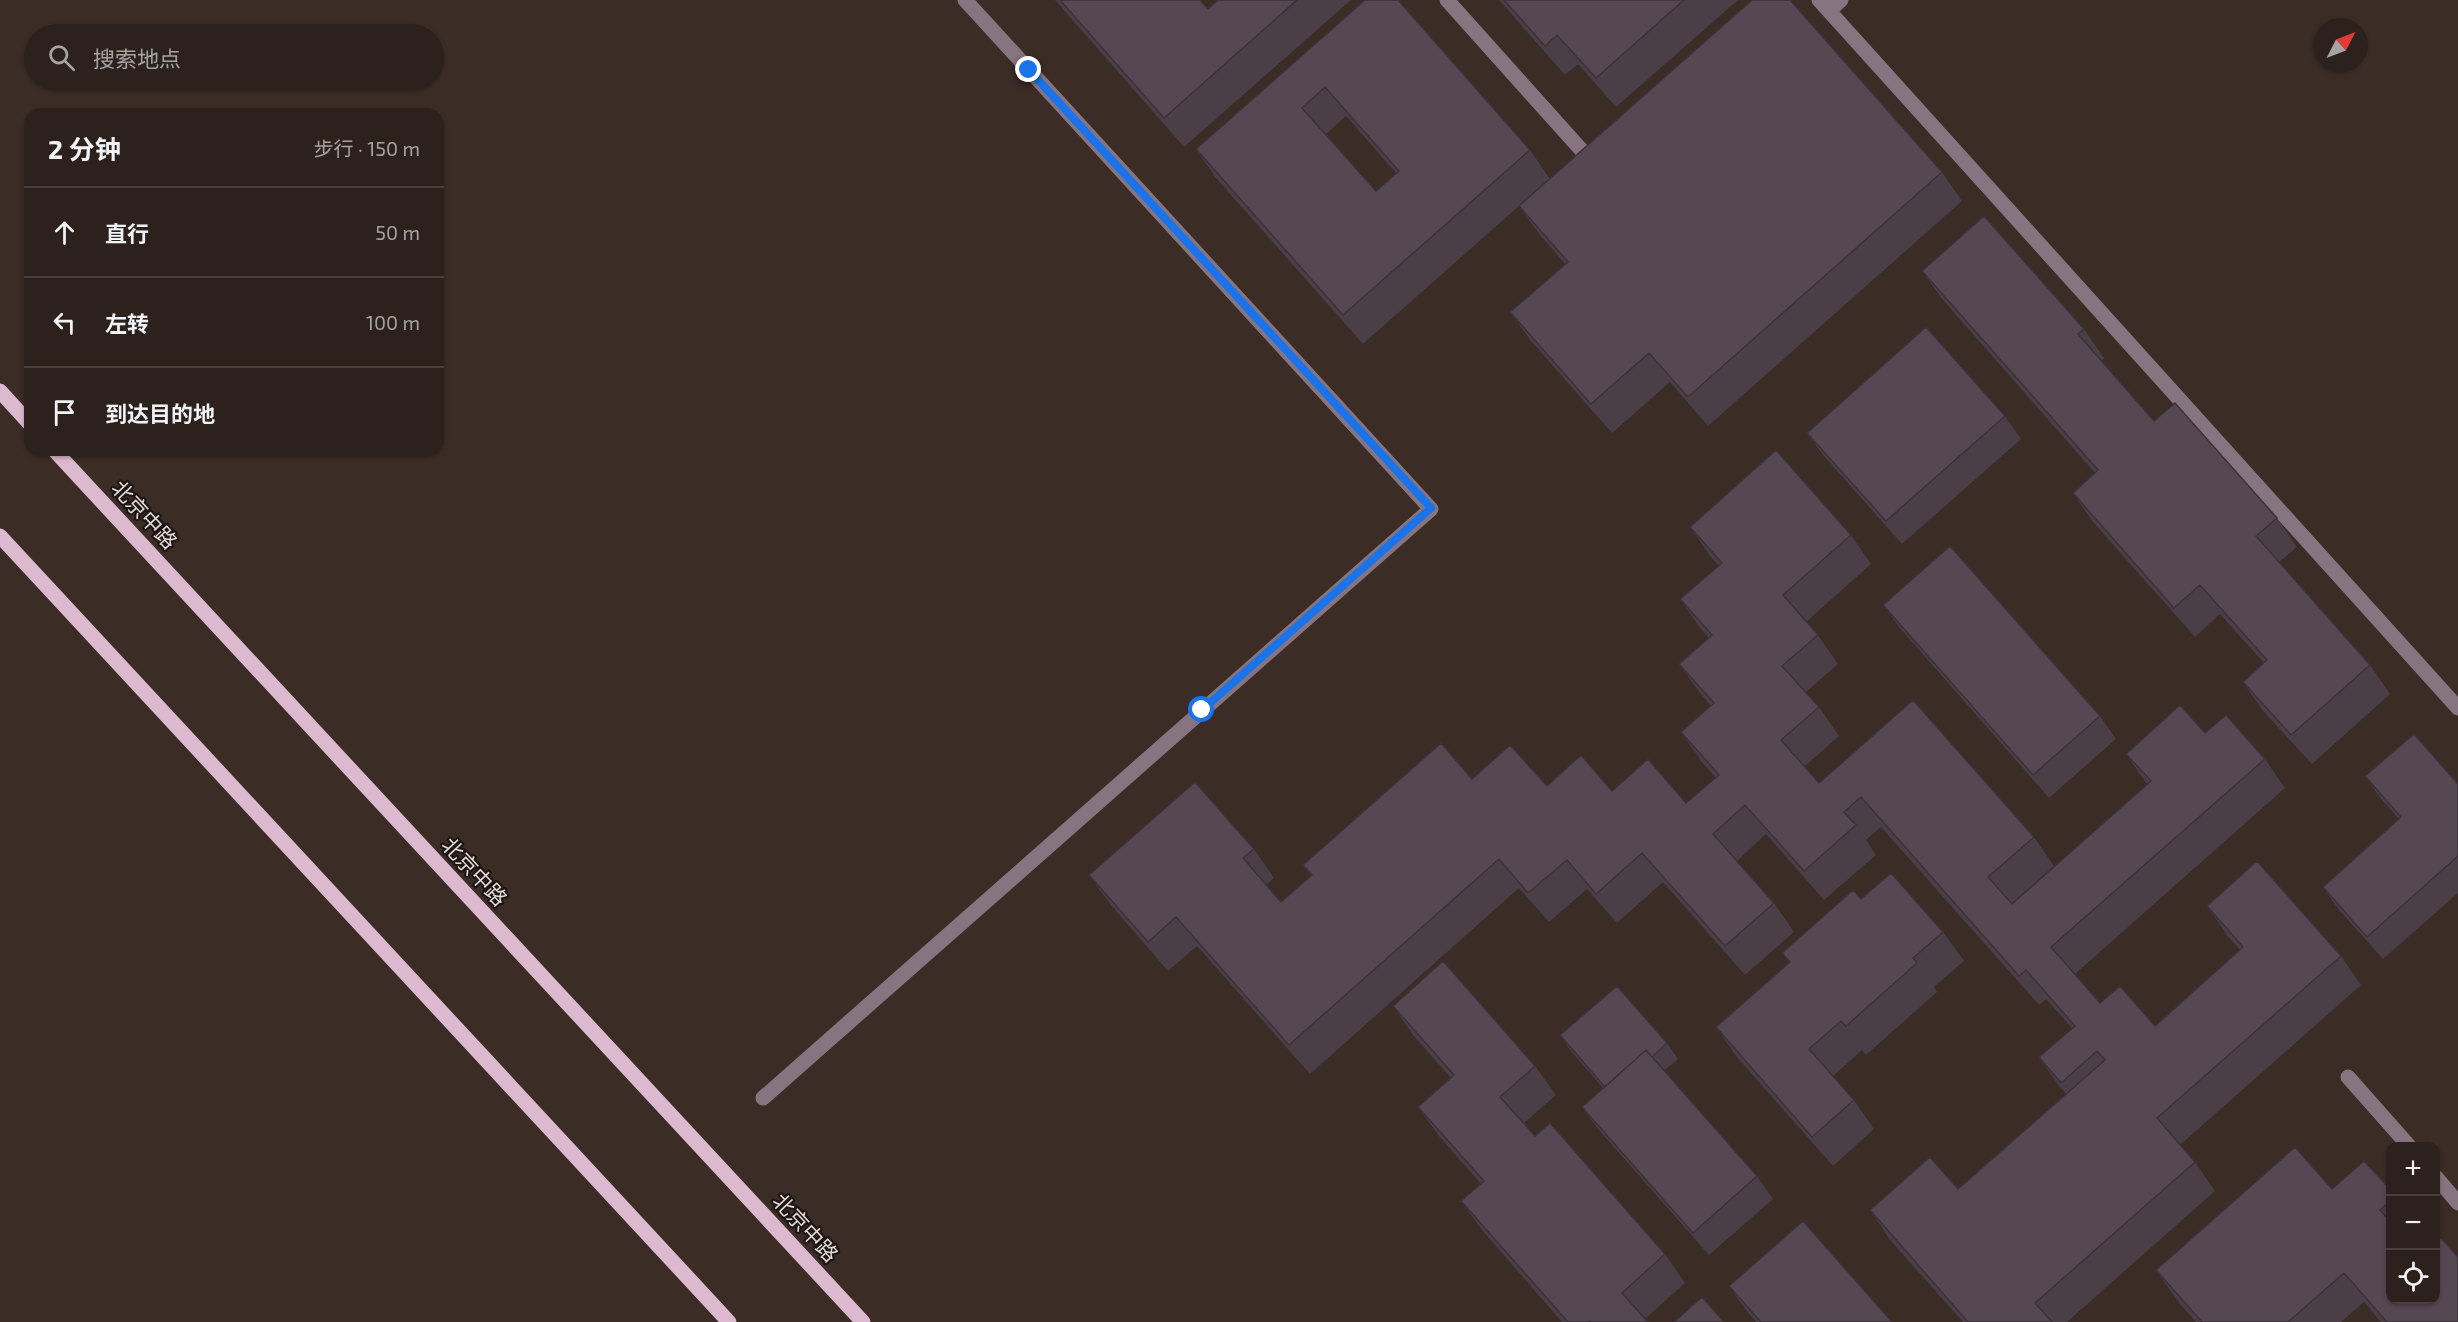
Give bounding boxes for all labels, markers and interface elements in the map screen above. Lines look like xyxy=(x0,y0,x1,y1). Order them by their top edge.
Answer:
north arrow xyxy=(2314,18,2368,72)
search box xyxy=(24,24,444,90)
icon: search xyxy=(45,41,78,74)
text: 搜索地点 xyxy=(93,45,181,71)
route end xyxy=(1015,56,1041,82)
text: 2 分钟 xyxy=(48,133,121,164)
text: 步行 · 150 m xyxy=(314,136,420,160)
icon: ahead xyxy=(48,216,81,249)
text: 直行 xyxy=(105,220,149,246)
text: 50 m xyxy=(375,220,420,244)
icon: left xyxy=(48,306,81,339)
text: 左转 xyxy=(105,310,149,336)
text: 100 m xyxy=(366,310,420,334)
icon: arrive xyxy=(48,396,81,429)
text: 到达目的地 xyxy=(105,400,215,426)
street label: 北京中路 xyxy=(107,475,183,553)
route start xyxy=(1188,696,1214,722)
street label: 北京中路 xyxy=(437,832,513,910)
map controls xyxy=(2386,1142,2440,1304)
button: + xyxy=(2386,1142,2440,1196)
street label: 北京中路 xyxy=(768,1188,844,1266)
button: − xyxy=(2386,1196,2440,1250)
button: locate xyxy=(2386,1250,2440,1304)

